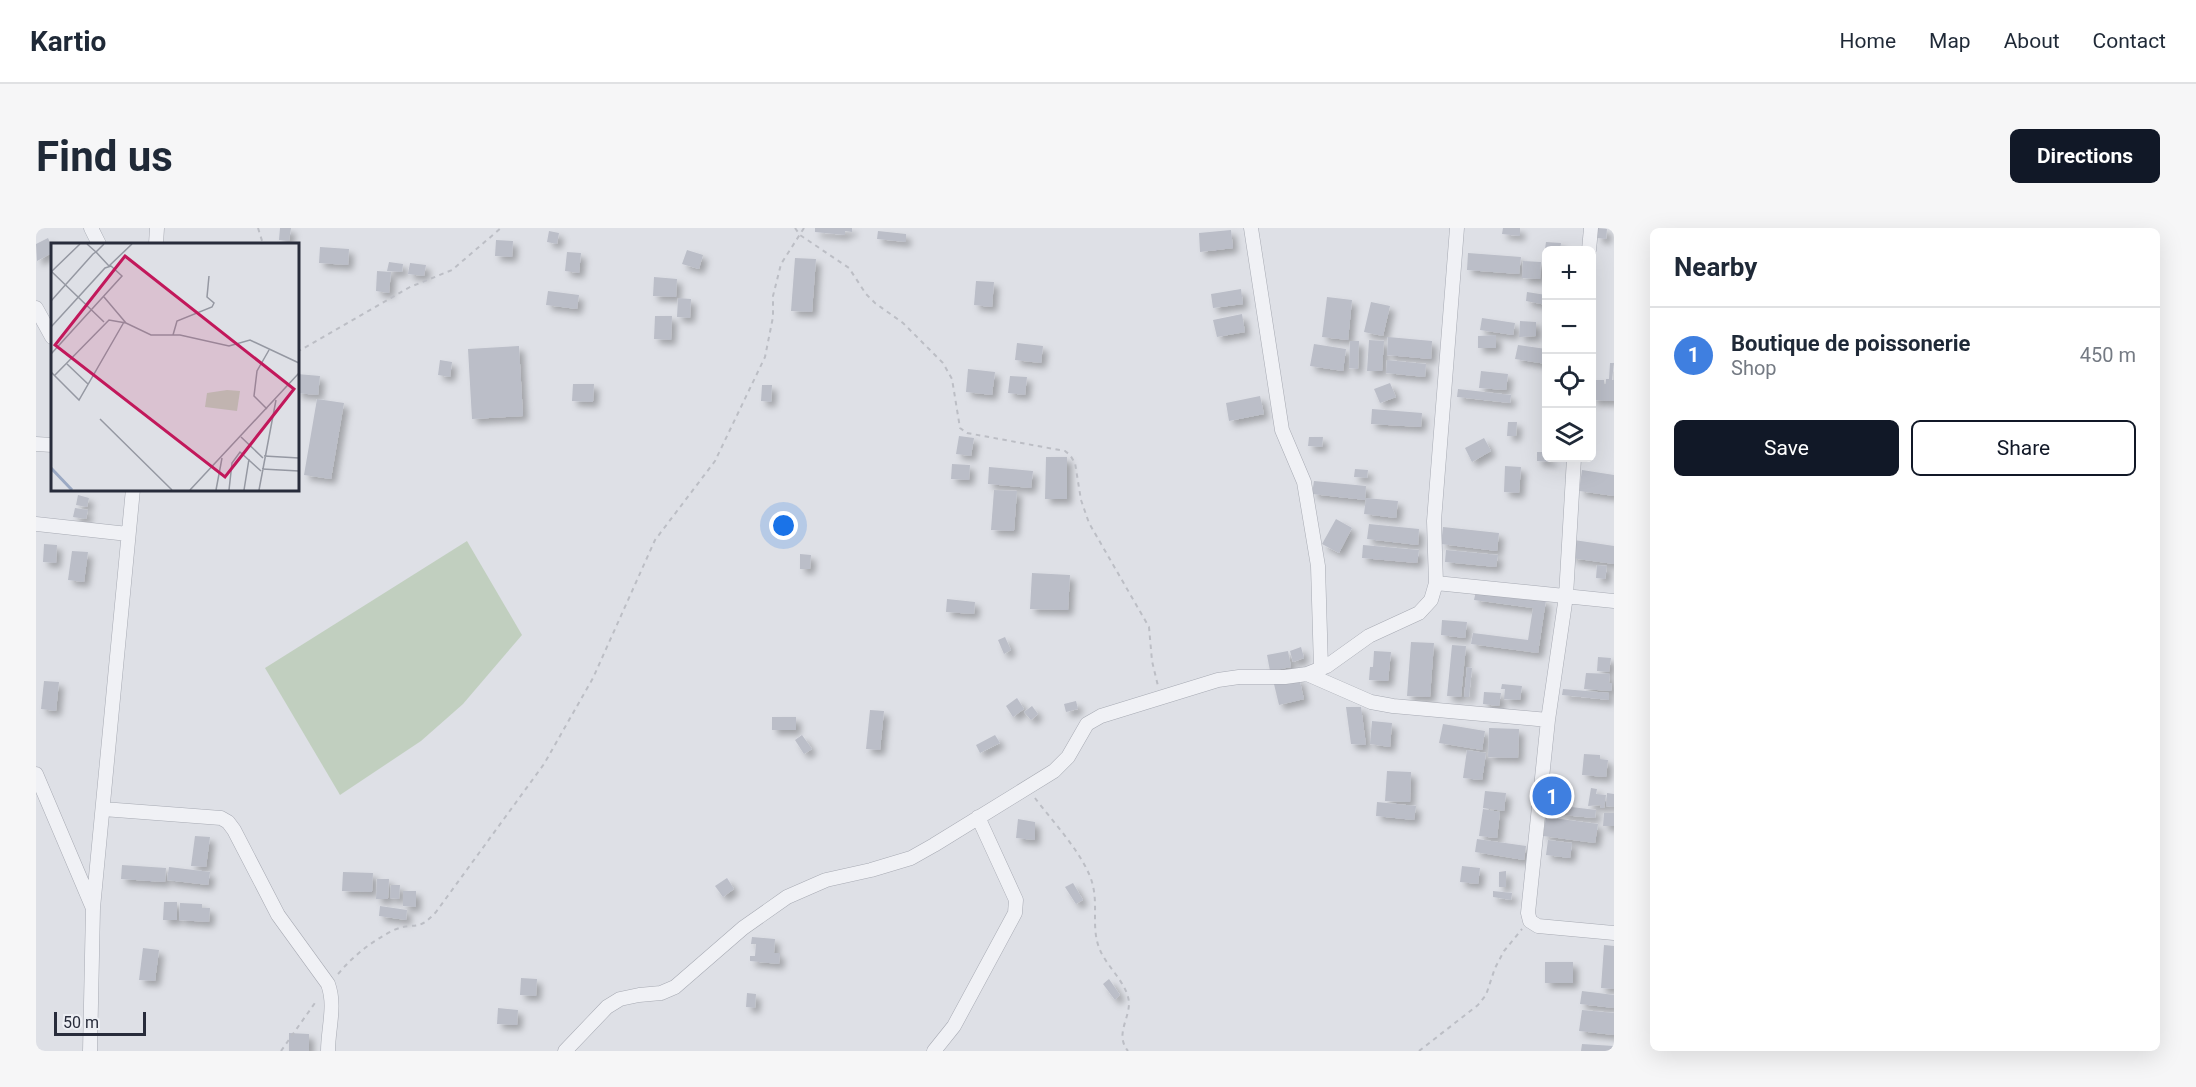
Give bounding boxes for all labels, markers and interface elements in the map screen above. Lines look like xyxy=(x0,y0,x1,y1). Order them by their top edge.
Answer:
text: Kartio xyxy=(30,25,106,58)
text: Home xyxy=(1840,29,1896,53)
text: Map xyxy=(1929,29,1971,53)
text: About xyxy=(2004,29,2060,53)
text: Contact xyxy=(2093,29,2166,53)
button: Directions xyxy=(2010,129,2160,183)
text: Find us xyxy=(36,132,173,181)
inset map xyxy=(51,243,298,490)
map controls xyxy=(1542,246,1596,462)
button: + xyxy=(1542,246,1596,300)
text: Nearby xyxy=(1674,252,1757,282)
button: − xyxy=(1542,300,1596,354)
text: Boutique de poissonerie xyxy=(1731,331,1970,356)
text: 1 xyxy=(1688,343,1699,367)
text: 450 m xyxy=(2080,343,2136,367)
button: locate xyxy=(1542,354,1596,408)
text: Shop xyxy=(1731,356,1777,380)
button: layers xyxy=(1542,408,1596,462)
button: Save xyxy=(1674,420,1899,476)
button: Share xyxy=(1911,420,2136,476)
your location xyxy=(769,511,798,540)
pin: 1 xyxy=(1532,774,1572,818)
scale bar xyxy=(54,1009,146,1036)
text: 50 m xyxy=(63,1013,99,1032)

